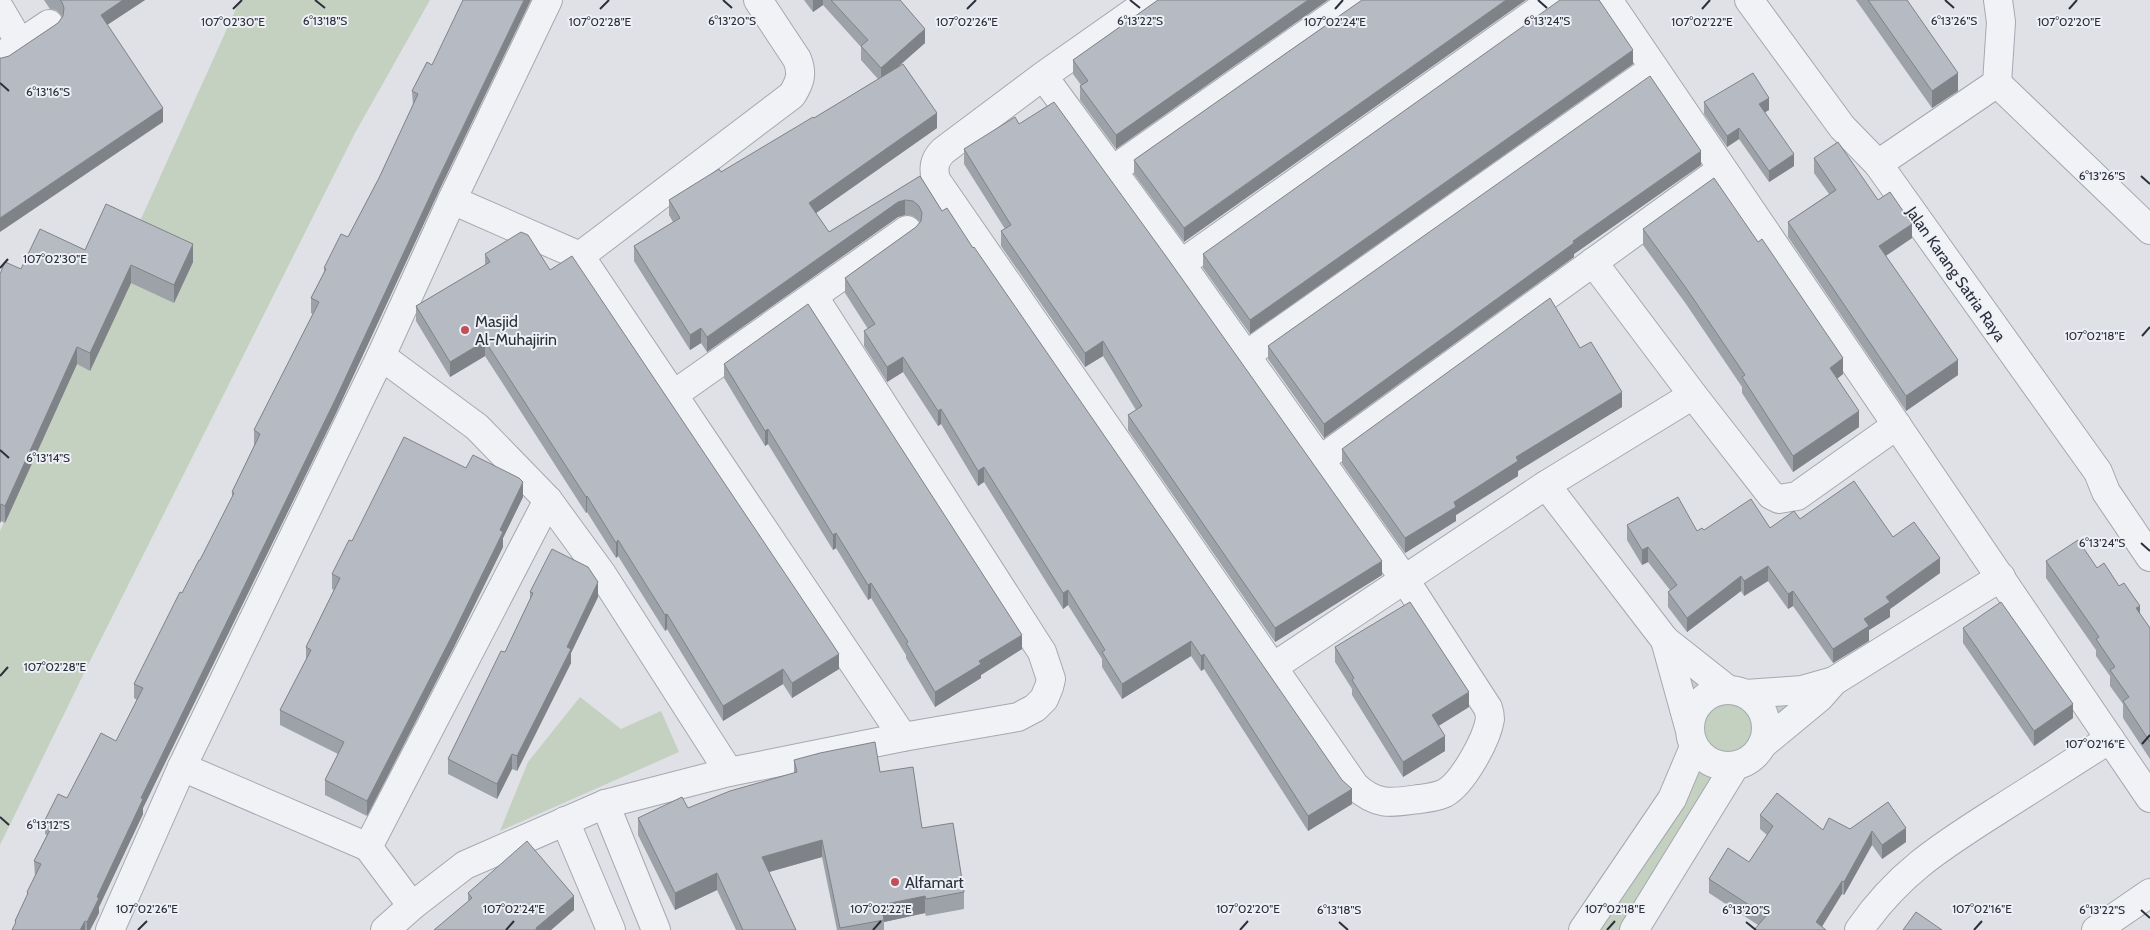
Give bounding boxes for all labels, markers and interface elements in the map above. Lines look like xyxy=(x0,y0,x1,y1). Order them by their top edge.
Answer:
text: 6°13'18"S xyxy=(303,13,347,28)
text: 6°13'20"S xyxy=(708,13,756,28)
text: 6°13'22"S xyxy=(1117,13,1163,28)
text: 6°13'24"S xyxy=(1524,13,1570,28)
text: 6°13'26"S xyxy=(1931,13,1977,28)
text: 107°02'30"E xyxy=(201,14,265,29)
text: 107°02'28"E xyxy=(569,14,632,29)
text: 107°02'26"E xyxy=(936,14,998,29)
text: 107°02'24"E xyxy=(1304,14,1366,29)
text: 107°02'22"E xyxy=(1671,14,1733,29)
text: 107°02'20"E xyxy=(2037,14,2101,29)
text: 6°13'16"S xyxy=(26,84,70,99)
text: 6°13'26"S xyxy=(2079,168,2125,183)
street label: Jalan Karang Satria Raya xyxy=(1902,202,2010,345)
text: 107°02'30"E xyxy=(23,251,87,266)
place label: Masjid Al-Muhajirin xyxy=(475,312,557,349)
marker: Masjid Al-Muhajirin xyxy=(459,324,471,336)
text: 107°02'18"E xyxy=(2065,328,2125,343)
text: 6°13'14"S xyxy=(26,450,70,465)
text: 6°13'24"S xyxy=(2079,535,2125,550)
text: 107°02'28"E xyxy=(24,659,87,674)
text: 107°02'16"E xyxy=(2065,736,2125,751)
text: 6°13'12"S xyxy=(26,817,70,832)
place label: Alfamart xyxy=(905,873,964,892)
marker: Alfamart xyxy=(889,876,901,888)
text: 107°02'26"E xyxy=(116,901,178,916)
text: 107°02'24"E xyxy=(483,901,545,916)
text: 107°02'22"E xyxy=(850,901,912,916)
text: 107°02'20"E xyxy=(1216,901,1280,916)
text: 107°02'18"E xyxy=(1585,901,1645,916)
text: 107°02'16"E xyxy=(1952,901,2012,916)
text: 6°13'18"S xyxy=(1317,902,1361,917)
text: 6°13'20"S xyxy=(1722,902,1770,917)
text: 6°13'22"S xyxy=(2079,902,2125,917)

